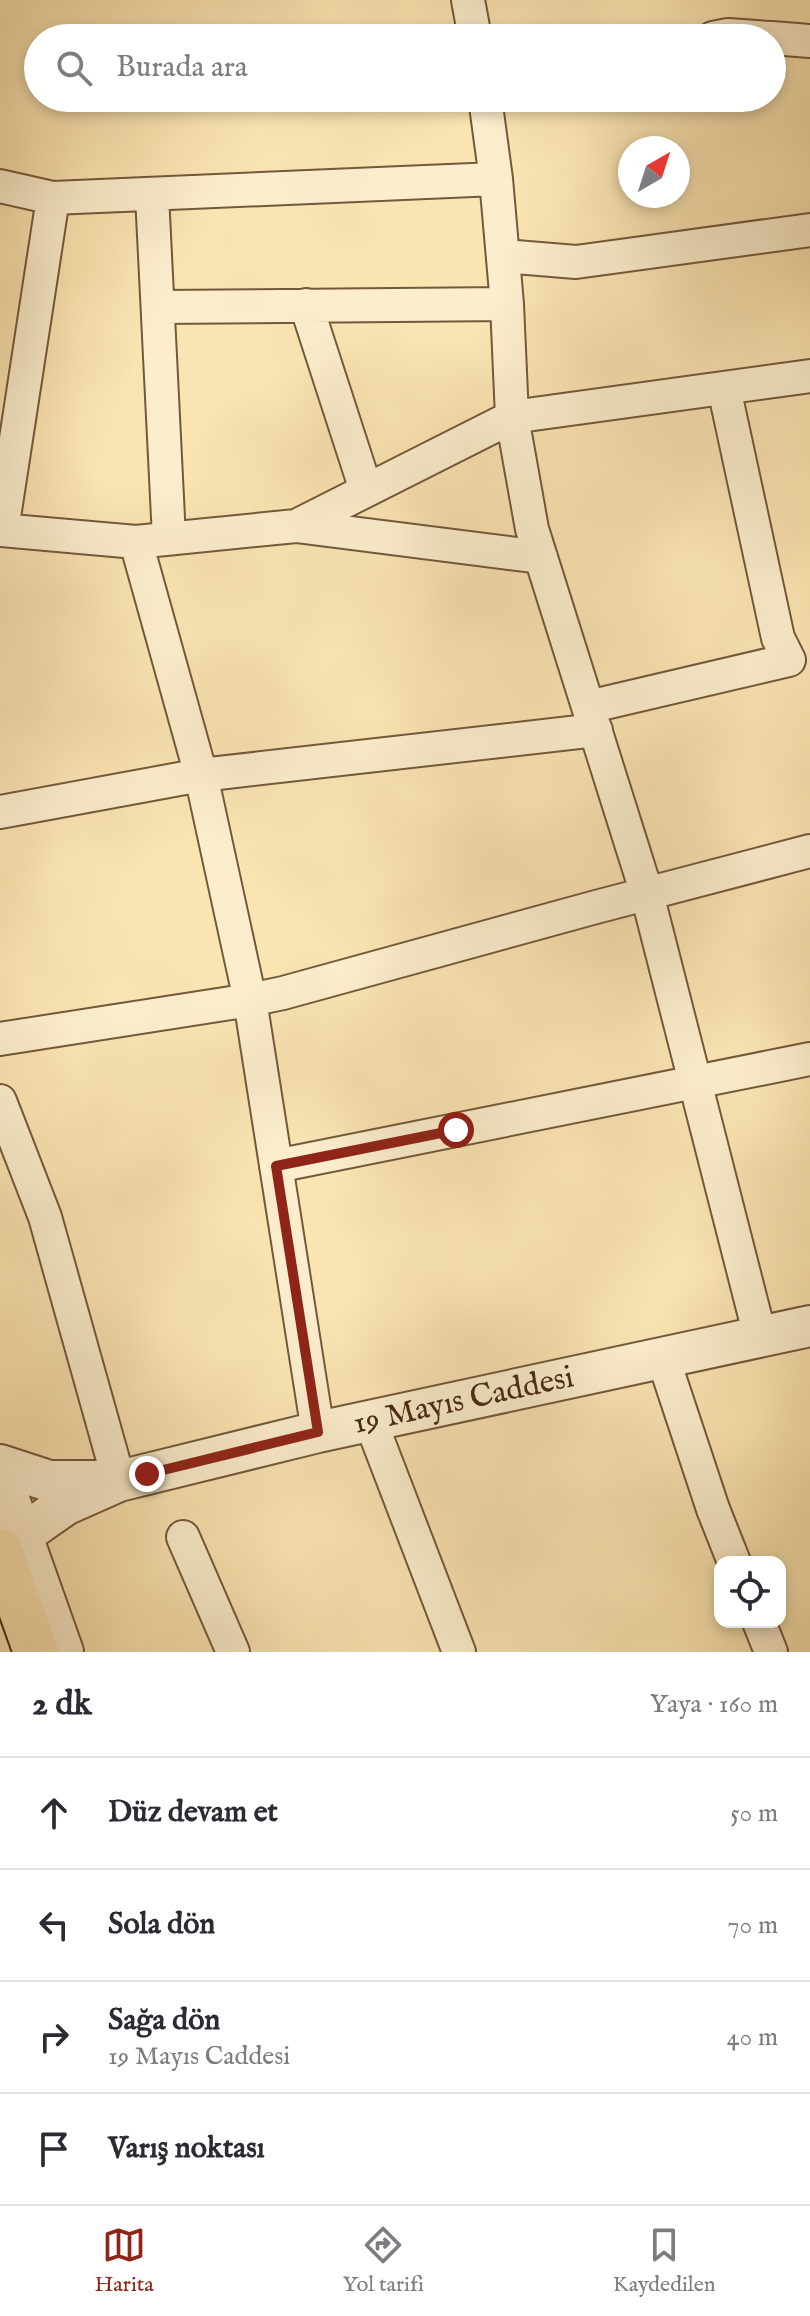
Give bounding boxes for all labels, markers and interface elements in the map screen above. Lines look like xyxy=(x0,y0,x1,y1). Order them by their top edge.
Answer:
search box xyxy=(24,24,786,112)
icon: search xyxy=(52,46,96,90)
text: Burada ara xyxy=(116,49,248,87)
north arrow xyxy=(618,136,690,208)
route start xyxy=(438,1112,474,1148)
street label: 19 Mayıs Caddesi xyxy=(350,1357,578,1444)
route end xyxy=(129,1456,165,1492)
map controls xyxy=(714,1556,786,1628)
button: locate xyxy=(714,1556,786,1628)
text: 2 dk xyxy=(32,1683,92,1726)
text: Yaya · 160 m xyxy=(650,1688,778,1721)
icon: ahead xyxy=(32,1791,76,1835)
text: Düz devam et xyxy=(108,1794,278,1832)
text: 50 m xyxy=(730,1797,778,1830)
icon: left xyxy=(32,1903,76,1947)
text: Sola dön xyxy=(108,1906,215,1944)
text: 70 m xyxy=(727,1909,778,1942)
text: Sağa dön xyxy=(108,2002,220,2040)
icon: right xyxy=(32,2015,76,2059)
text: 40 m xyxy=(727,2021,778,2054)
text: 19 Mayıs Caddesi xyxy=(108,2040,290,2073)
icon: arrive xyxy=(32,2127,76,2171)
text: Varış noktası xyxy=(108,2130,265,2168)
tab: Harita xyxy=(94,2223,154,2299)
tab: Yol tarifi xyxy=(343,2223,424,2299)
tab: Kaydedilen xyxy=(613,2223,716,2299)

